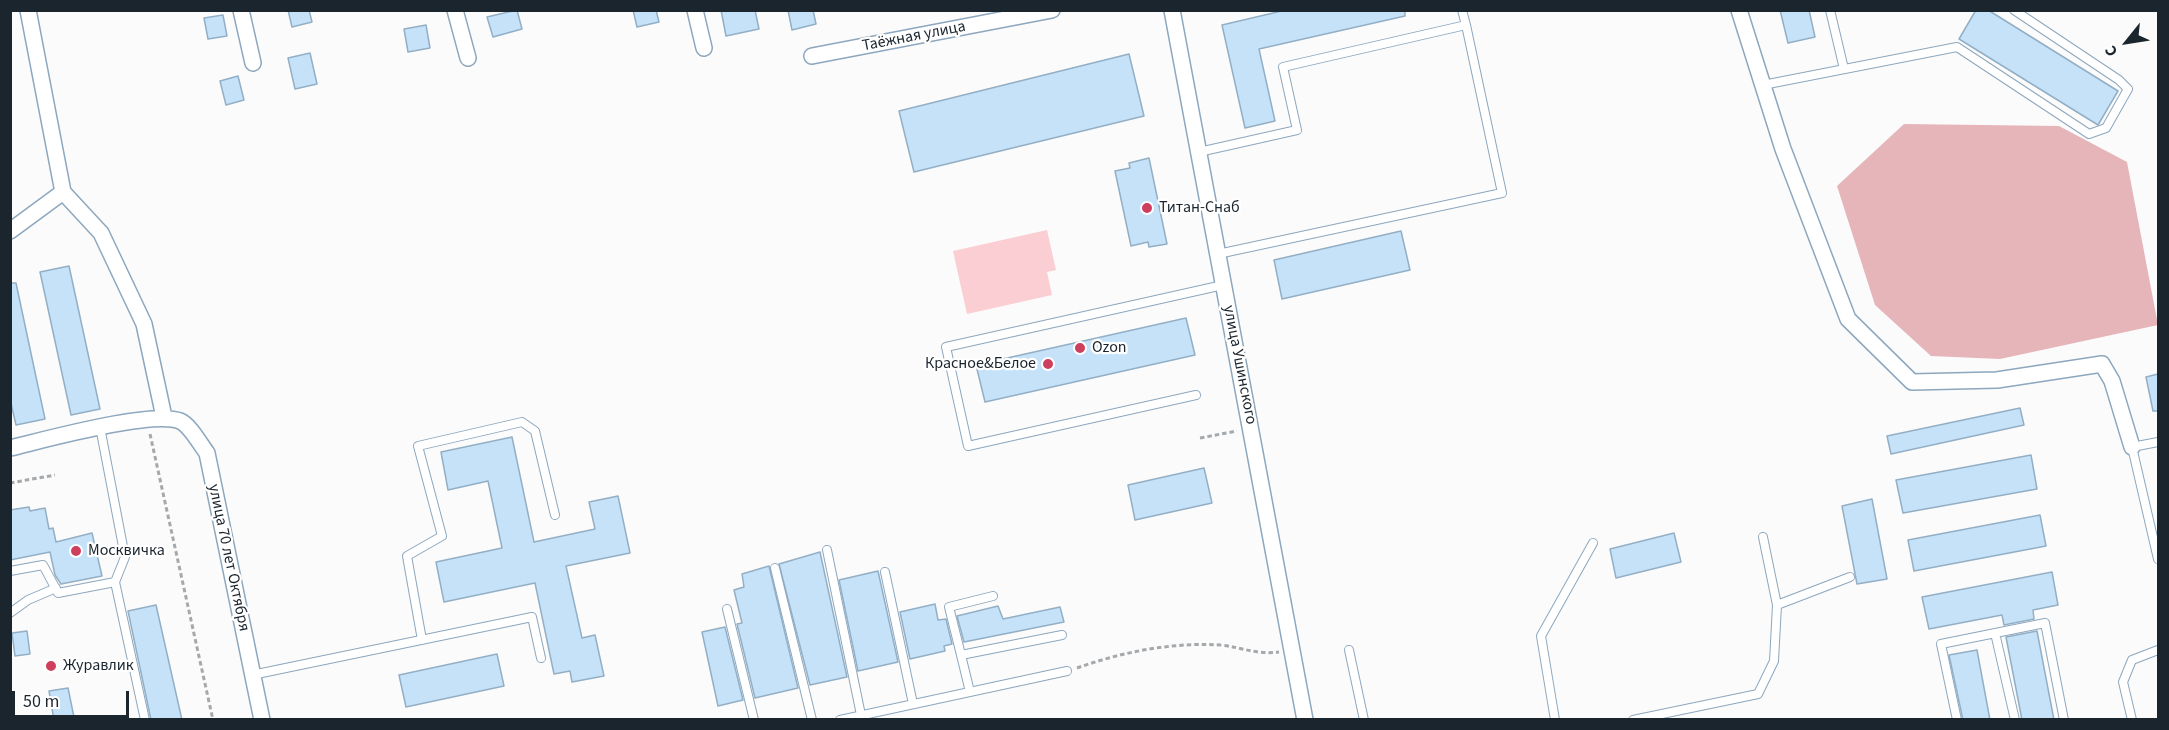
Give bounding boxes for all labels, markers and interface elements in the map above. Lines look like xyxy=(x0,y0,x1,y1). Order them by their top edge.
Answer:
north arrow xyxy=(2097,12,2157,72)
street label: Таёжная улица xyxy=(861,18,967,56)
text: С xyxy=(2100,41,2123,61)
place label: Титан-Снаб xyxy=(1159,198,1240,218)
marker: Титан-Снаб xyxy=(1140,201,1154,215)
street label: улица Ушинского xyxy=(1218,304,1260,426)
place label: Ozon xyxy=(1092,338,1127,358)
marker: Ozon xyxy=(1073,341,1087,355)
place label: Красное&Белое xyxy=(925,354,1036,374)
marker: Красное&Белое xyxy=(1041,357,1055,371)
street label: улица 70 лет Октября xyxy=(203,483,253,633)
place label: Москвичка xyxy=(88,541,165,561)
marker: Москвичка xyxy=(69,544,83,558)
place label: Журавлик xyxy=(63,656,134,676)
marker: Журавлик xyxy=(44,659,58,673)
scale bar xyxy=(15,679,132,717)
text: 50 m xyxy=(23,689,59,714)

